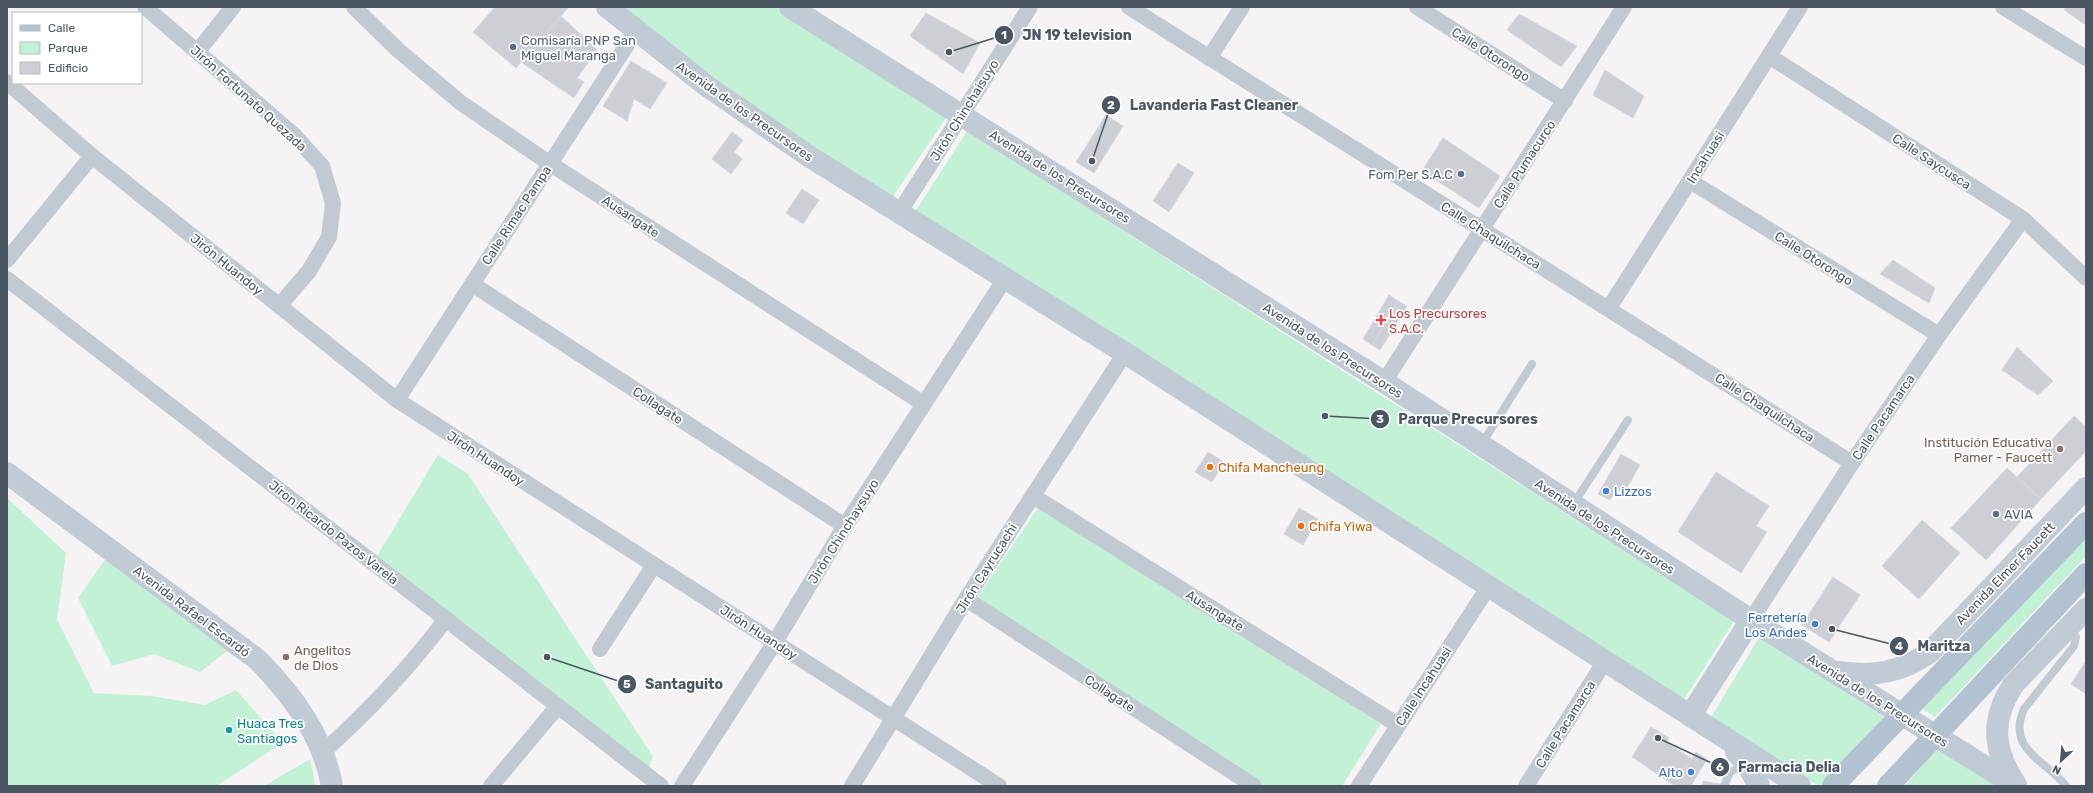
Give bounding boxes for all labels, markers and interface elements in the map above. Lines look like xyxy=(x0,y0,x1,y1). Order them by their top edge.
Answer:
legend xyxy=(12,12,142,84)
text: Calle xyxy=(48,21,75,35)
callout: JN 19 television xyxy=(994,22,1140,48)
street label: Calle Otorongo xyxy=(1448,24,1533,85)
text: JN 19 television xyxy=(1022,27,1132,44)
text: 1 xyxy=(1001,28,1007,42)
place label: Comisaría PNP San Miguel Maranga xyxy=(521,33,636,64)
text: Parque xyxy=(48,41,88,55)
street label: Jirón Fortunato Quezada xyxy=(188,42,310,154)
marker: Comisaría PNP San Miguel Maranga xyxy=(508,42,518,52)
street label: Jirón Chinchaisuyo xyxy=(927,57,1002,164)
street label: Avenida de los Precursores xyxy=(673,58,816,165)
text: Edificio xyxy=(48,61,88,75)
callout: Lavanderia Fast Cleaner xyxy=(1101,92,1306,118)
text: Lavanderia Fast Cleaner xyxy=(1130,97,1299,114)
text: 2 xyxy=(1107,98,1115,112)
street label: Calle Pumacurco xyxy=(1490,117,1558,211)
street label: Avenida de los Precursores xyxy=(986,127,1133,226)
street label: Incahuasi xyxy=(1684,128,1727,186)
street label: Calle Saycusca xyxy=(1890,130,1974,192)
street label: Calle Rimac Pampa xyxy=(479,163,554,268)
place label: Fom Per S.A.C xyxy=(1368,167,1453,182)
marker: Fom Per S.A.C xyxy=(1456,169,1466,179)
street label: Ausangate xyxy=(599,192,662,241)
street label: Calle Chaquilchaca xyxy=(1438,199,1543,272)
street label: Calle Otorongo xyxy=(1771,228,1856,289)
street label: Jirón Huandoy xyxy=(187,231,266,298)
street label: Avenida de los Precursores xyxy=(1260,300,1406,401)
place label: Los Precursores S.A.C. xyxy=(1389,306,1487,336)
marker: Los Precursores S.A.C. xyxy=(1376,315,1386,325)
street label: Calle Chaquilchaca xyxy=(1712,370,1817,445)
street label: Calle Pacamarca xyxy=(1849,372,1918,463)
street label: Collagate xyxy=(629,384,686,428)
callout: Parque Precursores xyxy=(1370,406,1545,432)
text: Parque Precursores xyxy=(1398,411,1538,428)
text: 3 xyxy=(1376,412,1384,426)
street label: Jirón Huandoy xyxy=(444,428,527,489)
place label: Institución Educativa Pamer - Faucett xyxy=(1924,435,2052,465)
marker: Institución Educativa Pamer - Faucett xyxy=(2055,444,2065,454)
place label: Chifa Mancheung xyxy=(1218,460,1324,476)
marker: Chifa Mancheung xyxy=(1205,462,1215,472)
street label: Jirón Chinchaysuyo xyxy=(805,476,882,586)
street label: Avenida de los Precursores xyxy=(1532,476,1678,577)
street label: Jíron Ricardo Pazos Varela xyxy=(266,477,401,588)
place label: Lizzos xyxy=(1614,484,1652,499)
marker: Lizzos xyxy=(1601,486,1611,496)
place label: AVIA xyxy=(2004,507,2033,522)
marker: AVIA xyxy=(1991,509,2001,519)
place label: Chifa Yiwa xyxy=(1309,519,1372,534)
street label: Avenida Elmer Faucett xyxy=(1953,519,2058,628)
street label: Jirón Cayrucachi xyxy=(953,521,1020,616)
marker: Chifa Yiwa xyxy=(1296,521,1306,531)
street label: Avenida Rafael Escardó xyxy=(131,563,253,660)
street label: Ausangate xyxy=(1183,587,1246,635)
street label: Jirón Huandoy xyxy=(717,602,800,663)
place label: Ferretería Los Andes xyxy=(1745,610,1807,640)
marker: Ferretería Los Andes xyxy=(1810,619,1820,629)
callout: Maritza xyxy=(1889,633,1978,659)
text: Maritza xyxy=(1918,638,1970,655)
text: 4 xyxy=(1895,639,1903,653)
place label: Angelitos de Dios xyxy=(294,643,351,673)
street label: Calle Incahuasi xyxy=(1392,644,1455,729)
street label: Avenida de los Precursores xyxy=(1804,651,1951,750)
marker: Angelitos de Dios xyxy=(281,652,291,662)
callout: Santaguito xyxy=(617,671,731,697)
street label: Collagate xyxy=(1081,672,1138,716)
text: Santaguito xyxy=(645,676,723,693)
text: 5 xyxy=(623,677,631,691)
street label: Calle Pacamarca xyxy=(1532,678,1598,771)
place label: Huaca Tres Santiagos xyxy=(237,716,304,747)
marker: Huaca Tres Santiagos xyxy=(224,725,234,735)
north arrow xyxy=(2041,741,2081,781)
callout: Farmacia Delia xyxy=(1710,754,1848,780)
text: Farmacia Delia xyxy=(1738,759,1840,776)
text: 6 xyxy=(1716,760,1724,774)
text: N xyxy=(2050,762,2063,777)
place label: Alto xyxy=(1659,765,1683,780)
marker: Alto xyxy=(1686,767,1696,777)

